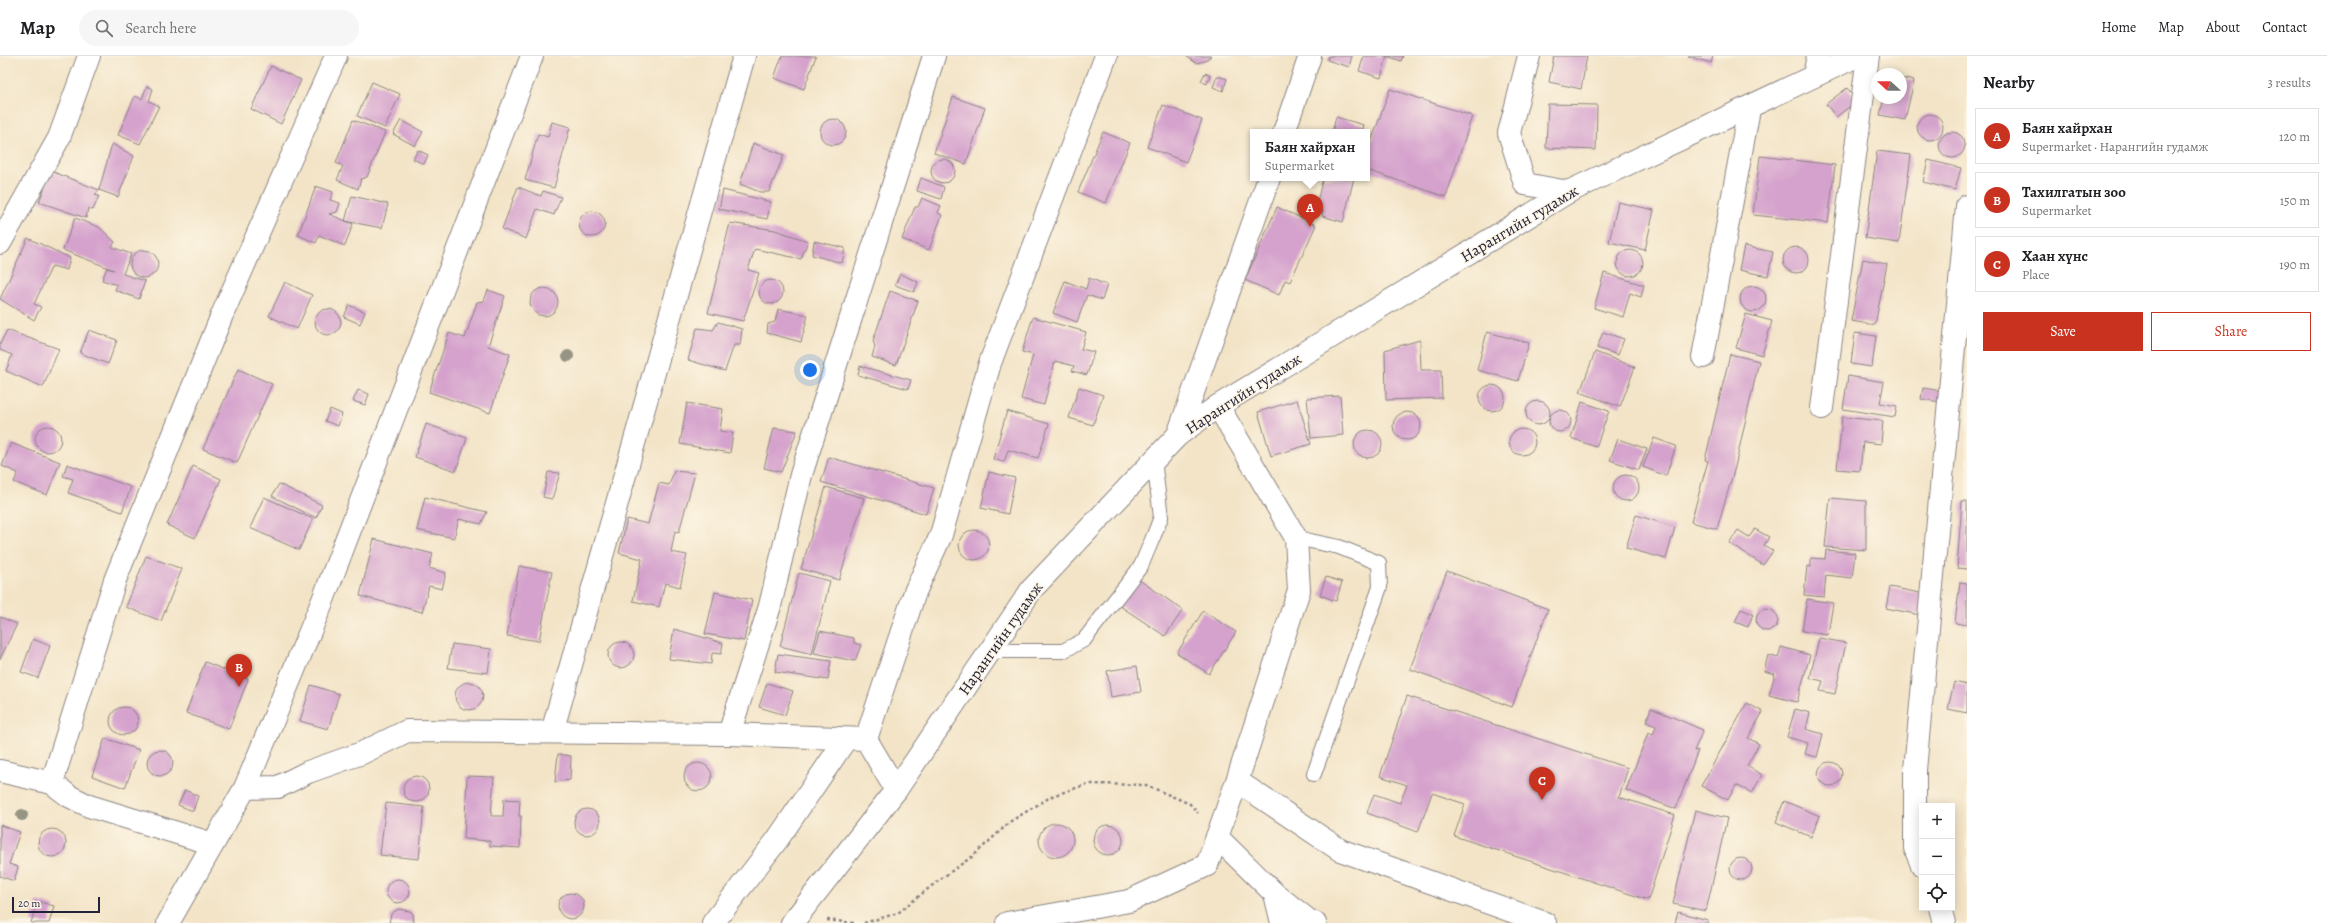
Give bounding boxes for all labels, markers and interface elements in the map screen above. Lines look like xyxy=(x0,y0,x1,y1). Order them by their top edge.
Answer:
search box xyxy=(79,10,359,46)
text: Map xyxy=(20,15,55,41)
icon: search xyxy=(93,17,115,39)
text: Search here xyxy=(125,18,197,38)
text: Home xyxy=(2101,18,2136,37)
text: Map xyxy=(2158,18,2184,37)
text: About xyxy=(2206,18,2240,37)
text: Contact xyxy=(2262,18,2307,37)
north arrow xyxy=(1871,68,1907,104)
text: Nearby xyxy=(1983,71,2034,94)
text: 3 results xyxy=(2267,74,2311,91)
text: Баян хайрхан xyxy=(2022,118,2113,138)
text: A xyxy=(1993,128,2001,145)
text: 120 m xyxy=(2279,128,2310,145)
popup xyxy=(1250,129,1370,181)
text: Баян хайрхан xyxy=(1265,137,1355,157)
text: Supermarket · Нарангийн гудамж xyxy=(2022,138,2208,155)
text: Supermarket xyxy=(1265,157,1334,174)
street label: Нарангийн гудамж xyxy=(1456,180,1583,268)
text: Тахилгатын зоо xyxy=(2022,182,2126,202)
text: B xyxy=(1993,192,2001,209)
text: 150 m xyxy=(2280,192,2310,209)
pin: A xyxy=(1297,194,1323,227)
text: Supermarket xyxy=(2022,202,2092,219)
text: Хаан хүнс xyxy=(2022,246,2088,266)
text: C xyxy=(1993,256,2001,273)
text: 190 m xyxy=(2279,256,2310,273)
text: Place xyxy=(2022,266,2050,283)
button: Save xyxy=(1983,312,2143,351)
button: Share xyxy=(2151,312,2311,351)
street label: Нарангийн гудамж xyxy=(1181,348,1306,440)
your location xyxy=(800,360,820,380)
street label: Нарангийн гудамж xyxy=(953,577,1048,700)
pin: B xyxy=(226,654,252,687)
pin: C xyxy=(1529,767,1555,800)
map controls xyxy=(1919,803,1955,911)
button: + xyxy=(1919,803,1955,839)
button: − xyxy=(1919,839,1955,875)
button: locate xyxy=(1919,875,1955,911)
scale bar xyxy=(12,895,100,914)
text: 20 m xyxy=(18,896,40,911)

